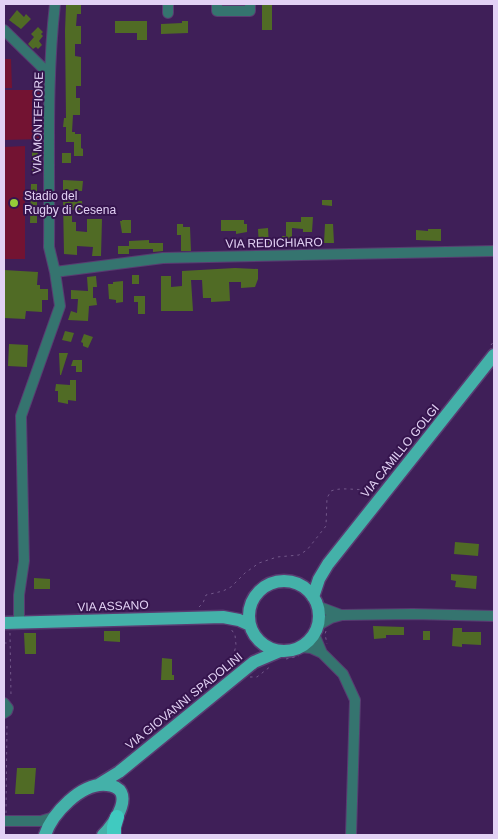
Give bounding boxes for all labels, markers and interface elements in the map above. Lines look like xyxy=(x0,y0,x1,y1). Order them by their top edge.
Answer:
street label: VIA MONTEFIORE xyxy=(30,72,46,174)
place label: Stadio del Rugby di Cesena xyxy=(24,189,116,217)
marker: Stadio del Rugby di Cesena xyxy=(8,197,20,209)
street label: VIA REDICHIARO xyxy=(225,235,323,251)
street label: VIA CAMILLO GOLGI xyxy=(358,402,442,500)
street label: VIA ASSANO xyxy=(77,598,149,614)
street label: VIA GIOVANNI SPADOLINI xyxy=(123,650,245,752)

